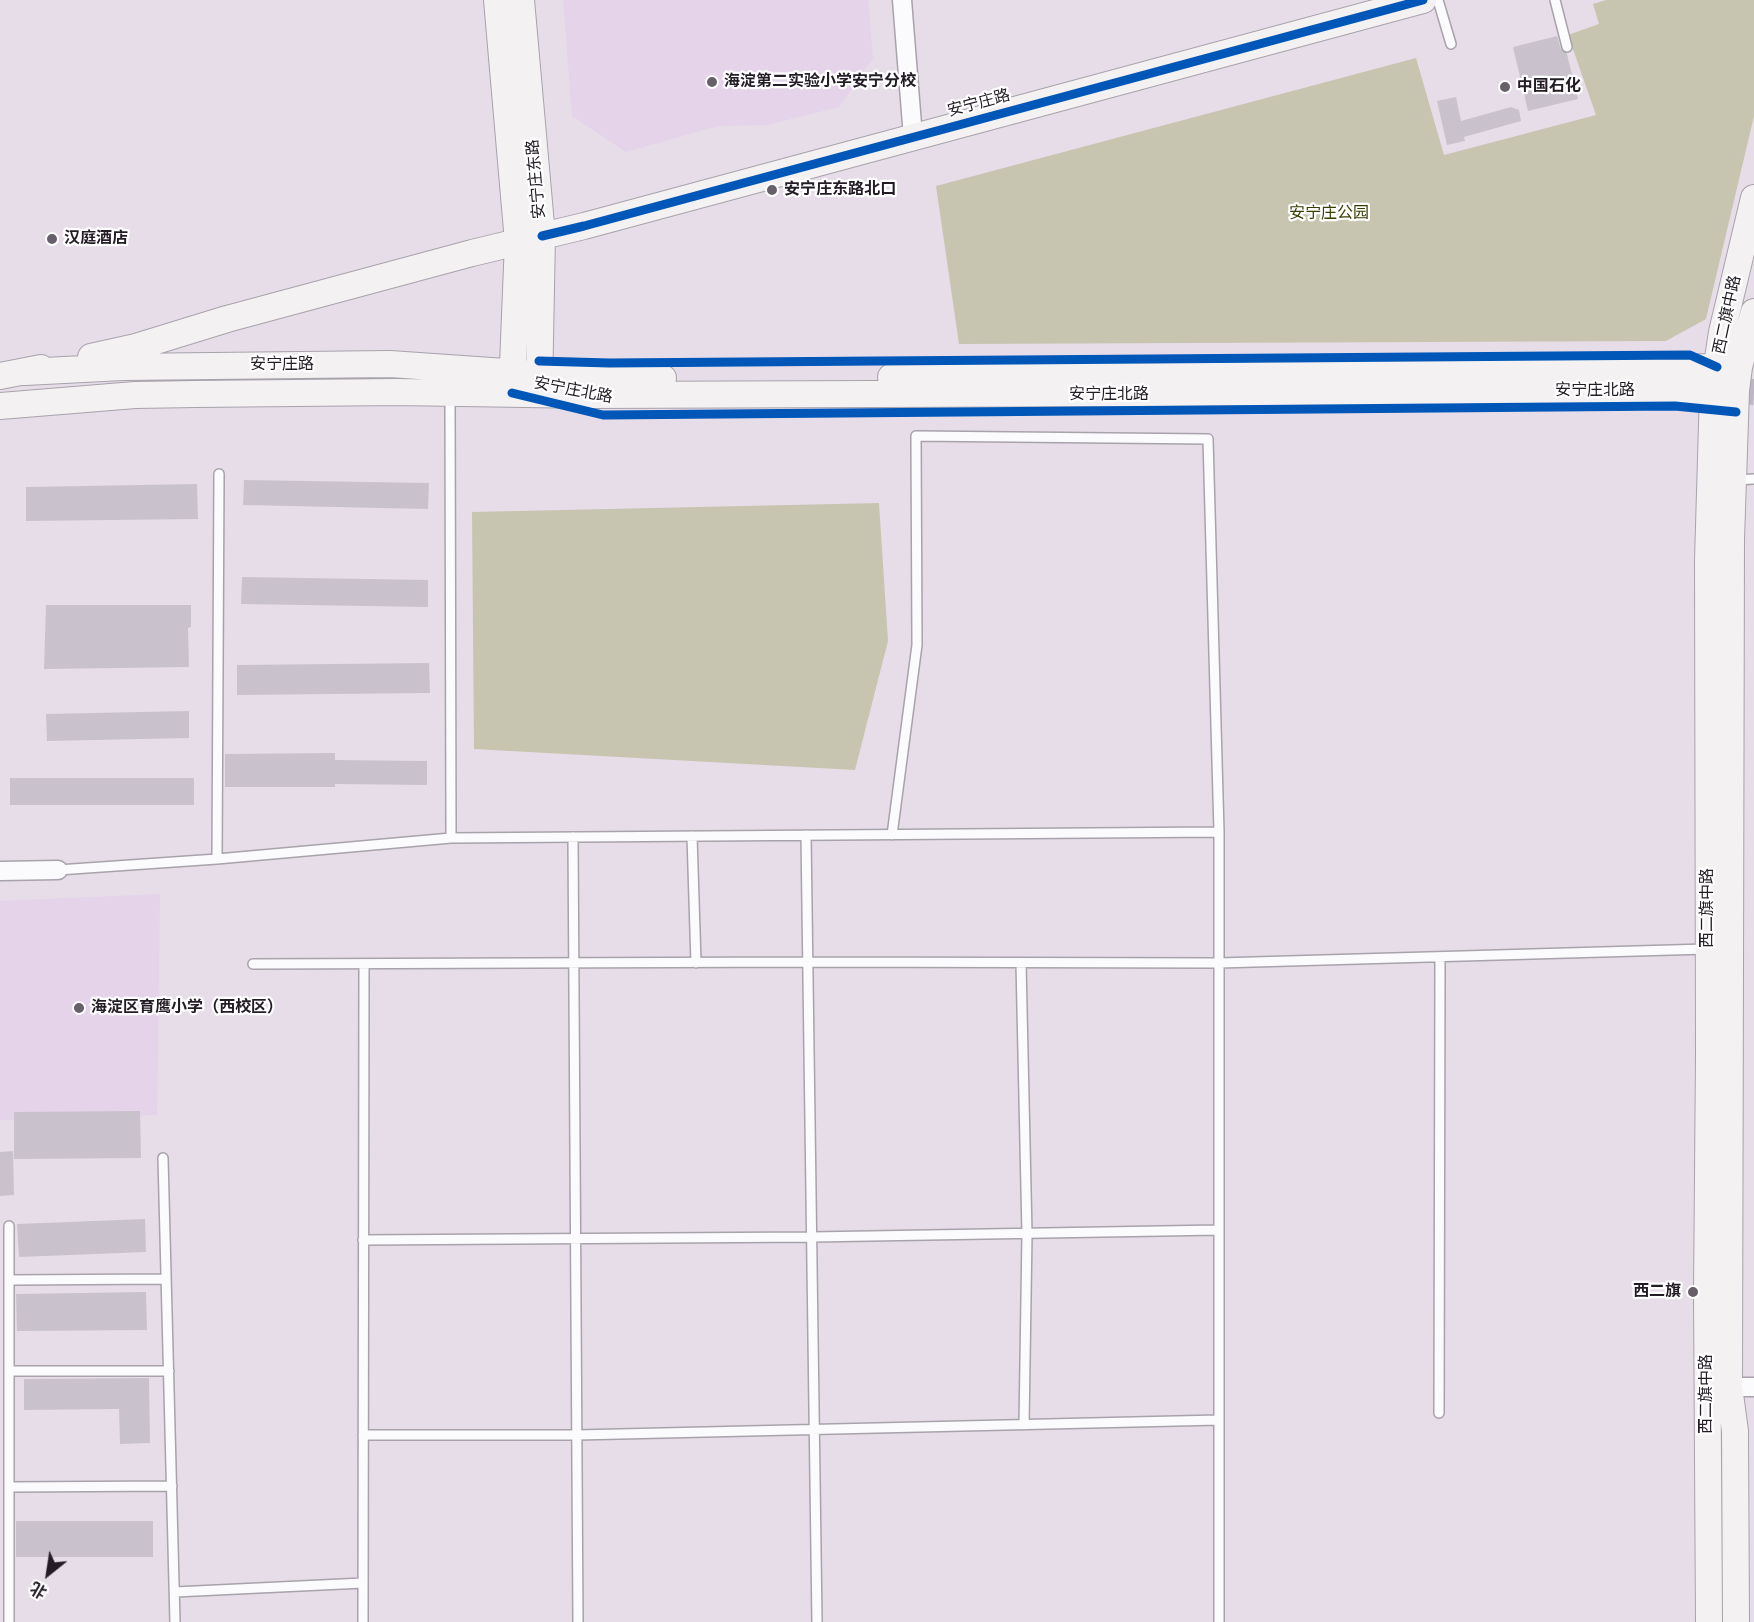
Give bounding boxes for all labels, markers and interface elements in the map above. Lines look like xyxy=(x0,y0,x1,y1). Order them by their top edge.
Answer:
place label: 海淀第二实验小学安宁分校 xyxy=(724,72,916,92)
marker: 海淀第二实验小学安宁分校 xyxy=(705,75,719,89)
place label: 中国石化 xyxy=(1517,77,1581,97)
marker: 中国石化 xyxy=(1498,80,1512,94)
street label: 安宁庄路 xyxy=(946,86,1012,122)
street label: 安宁庄东路 xyxy=(524,138,550,220)
place label: 安宁庄东路北口 xyxy=(784,180,896,200)
marker: 安宁庄东路北口 xyxy=(765,183,779,197)
park label: 安宁庄公园 xyxy=(1289,204,1369,224)
place label: 汉庭酒店 xyxy=(64,229,128,249)
marker: 汉庭酒店 xyxy=(45,232,59,246)
street label: 西二旗中路 xyxy=(1710,274,1746,356)
street label: 安宁庄路 xyxy=(250,355,314,375)
street label: 安宁庄北路 xyxy=(532,374,614,408)
street label: 安宁庄北路 xyxy=(1555,381,1635,401)
street label: 安宁庄北路 xyxy=(1069,385,1149,405)
street label: 西二旗中路 xyxy=(1698,868,1718,948)
place label: 海淀区育鹰小学（西校区） xyxy=(91,998,283,1018)
marker: 海淀区育鹰小学（西校区） xyxy=(72,1001,86,1015)
place label: 西二旗 xyxy=(1633,1282,1681,1302)
marker: 西二旗 xyxy=(1686,1285,1700,1299)
street label: 西二旗中路 xyxy=(1697,1354,1717,1434)
north arrow xyxy=(18,1544,78,1604)
text: 北 xyxy=(26,1576,51,1604)

